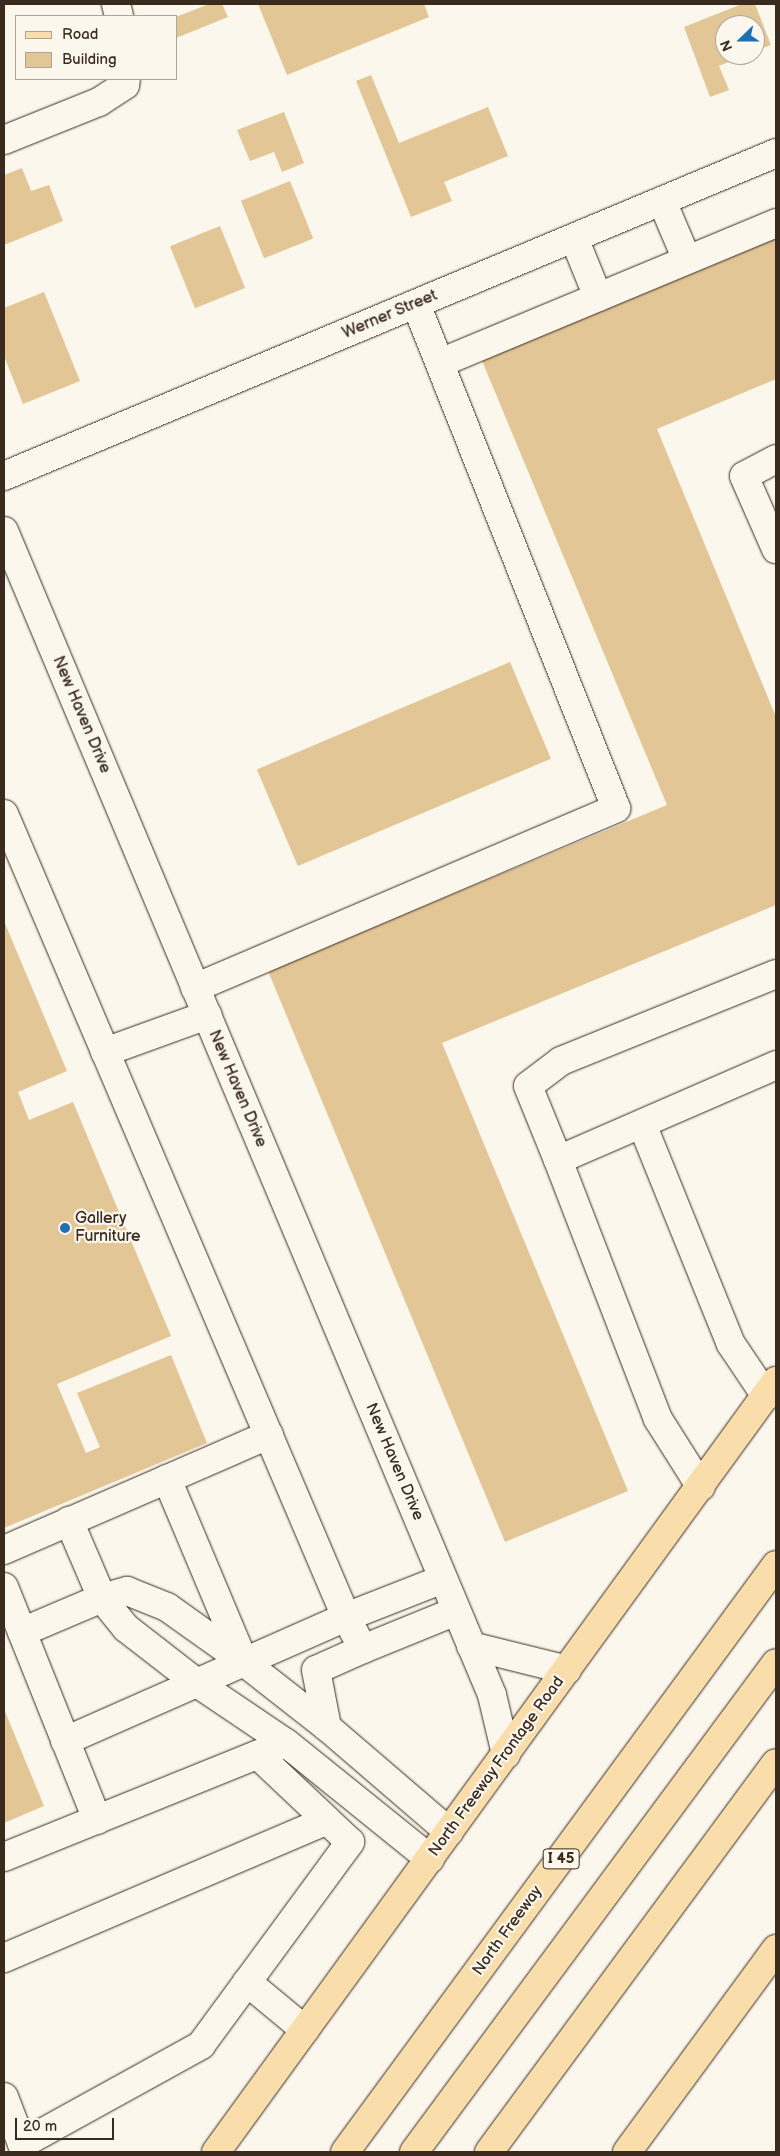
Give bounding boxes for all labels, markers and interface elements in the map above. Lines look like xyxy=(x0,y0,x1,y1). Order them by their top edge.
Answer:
legend xyxy=(15,15,178,80)
north arrow xyxy=(715,15,765,65)
text: Road xyxy=(62,25,98,44)
text: N xyxy=(717,37,736,53)
text: Building xyxy=(62,50,117,69)
street label: Werner Street xyxy=(340,286,440,344)
street label: New Haven Drive xyxy=(48,654,114,776)
street label: New Haven Drive xyxy=(204,1028,270,1150)
place label: Gallery Furniture xyxy=(75,1209,141,1247)
marker: Gallery Furniture xyxy=(59,1222,71,1234)
street label: New Haven Drive xyxy=(361,1401,427,1523)
street label: North Freeway Frontage Road xyxy=(425,1673,569,1861)
road number: I 45 xyxy=(542,1846,580,1872)
street label: North Freeway xyxy=(469,1882,547,1980)
scale bar xyxy=(18,2108,116,2140)
text: 20 m xyxy=(23,2117,57,2136)

